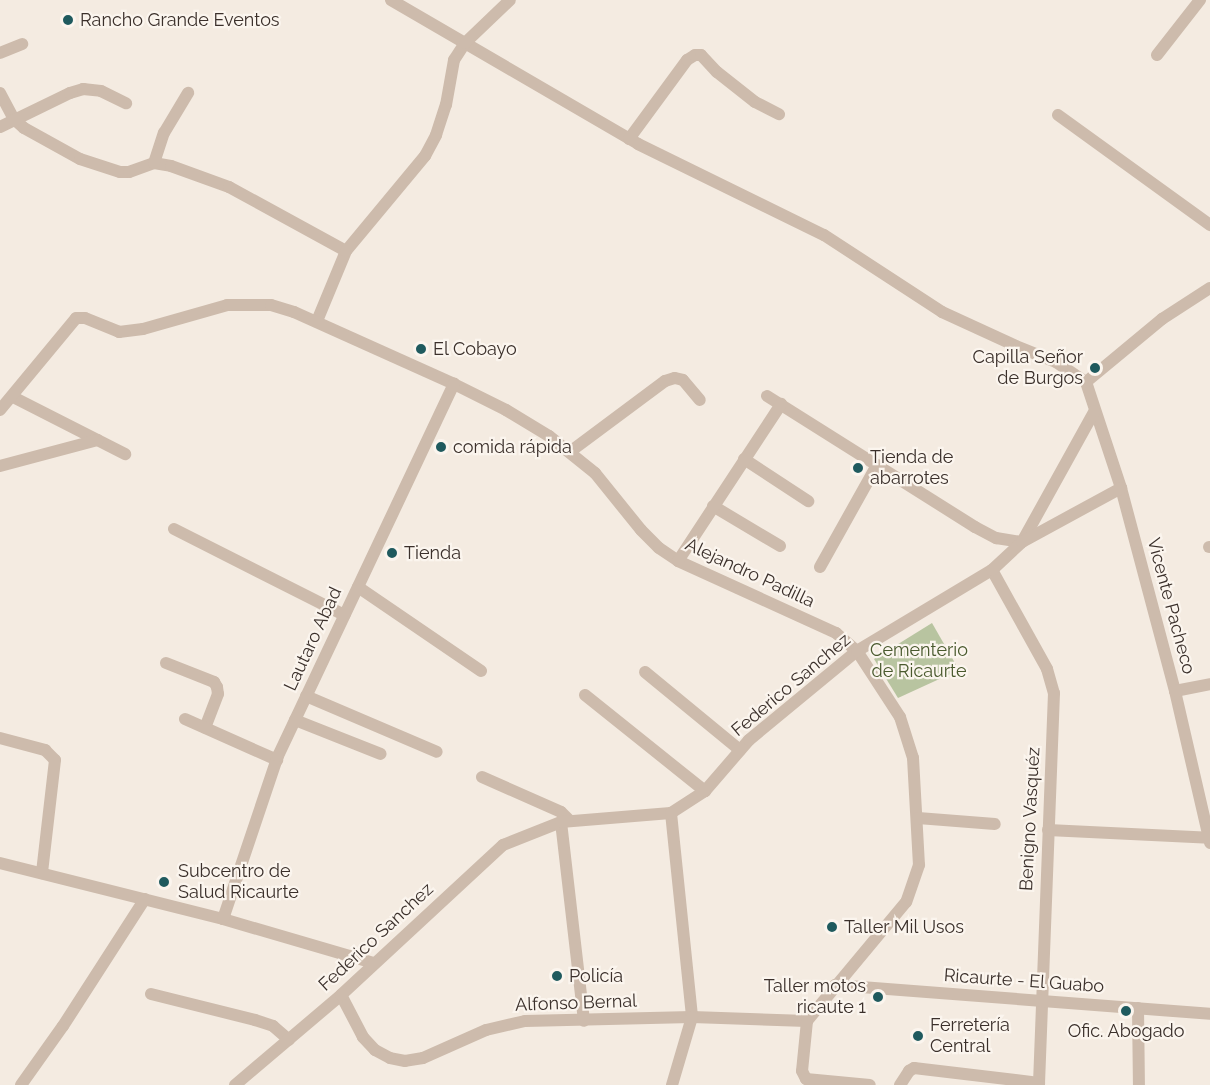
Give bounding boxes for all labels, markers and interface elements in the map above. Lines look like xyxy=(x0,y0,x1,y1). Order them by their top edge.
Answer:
place label: Rancho Grande Eventos xyxy=(80,9,280,31)
marker: Rancho Grande Eventos xyxy=(61,13,75,27)
place label: El Cobayo xyxy=(433,338,517,360)
marker: El Cobayo xyxy=(414,342,428,356)
place label: Capilla Señor de Burgos xyxy=(973,347,1083,389)
marker: Capilla Señor de Burgos xyxy=(1088,361,1102,375)
place label: comida rápida xyxy=(453,436,572,458)
marker: comida rápida xyxy=(434,440,448,454)
place label: Tienda de abarrotes xyxy=(870,447,953,490)
marker: Tienda de abarrotes xyxy=(851,461,865,475)
street label: Alejandro Padilla xyxy=(682,534,818,612)
street label: Vicente Pacheco xyxy=(1142,535,1200,677)
place label: Tienda xyxy=(404,542,461,564)
marker: Tienda xyxy=(385,546,399,560)
street label: Lautaro Abad xyxy=(279,583,347,695)
street label: Federico Sanchez xyxy=(727,629,855,741)
park label: Cementerio de Ricaurte xyxy=(870,640,968,682)
street label: Benigno Vasquéz xyxy=(1015,746,1045,892)
place label: Subcentro de Salud Ricaurte xyxy=(178,861,299,904)
marker: Subcentro de Salud Ricaurte xyxy=(155,873,173,891)
street label: Federico Sanchez xyxy=(314,878,438,996)
place label: Taller Mil Usos xyxy=(844,916,965,938)
marker: Taller Mil Usos xyxy=(825,920,839,934)
place label: Policía xyxy=(569,965,623,987)
street label: Ricaurte - El Guabo xyxy=(943,965,1105,997)
marker: Policía xyxy=(550,969,564,983)
place label: Taller motos ricaute 1 xyxy=(763,976,866,1018)
street label: Alfonso Bernal xyxy=(515,990,637,1016)
marker: Taller motos ricaute 1 xyxy=(871,990,885,1004)
marker: Ofic. Abogado xyxy=(1119,1004,1133,1018)
place label: Ferretería Central xyxy=(930,1015,1010,1058)
place label: Ofic. Abogado xyxy=(1067,1020,1185,1042)
marker: Ferretería Central xyxy=(911,1029,925,1043)

